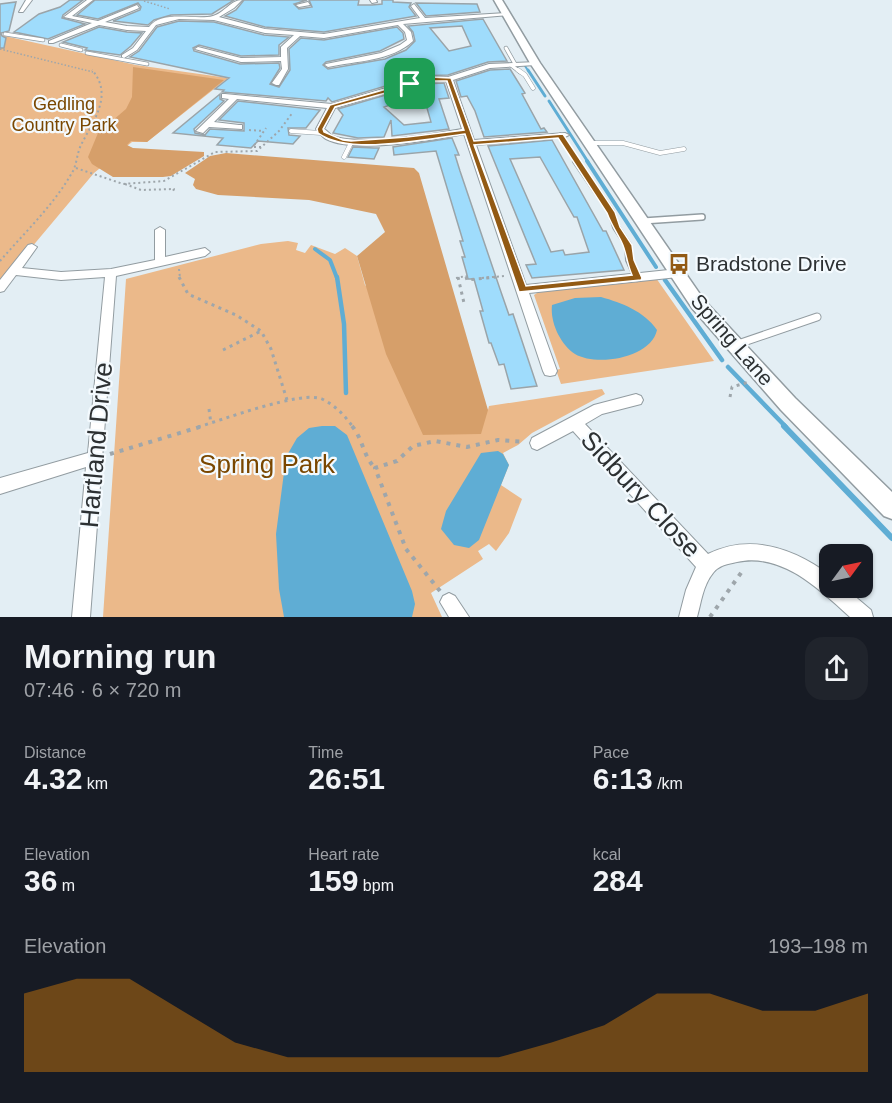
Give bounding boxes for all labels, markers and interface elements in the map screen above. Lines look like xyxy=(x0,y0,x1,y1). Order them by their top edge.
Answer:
pin xyxy=(384,58,435,109)
icon: arrive xyxy=(393,67,426,100)
park label: Gedling Country Park xyxy=(11,94,118,135)
bus stop icon: Bradstone Drive xyxy=(667,252,691,276)
place label: Bradstone Drive xyxy=(696,252,847,275)
street label: Spring Lane xyxy=(687,289,778,390)
street label: Hartland Drive xyxy=(74,361,118,529)
street label: Sidbury Close xyxy=(575,425,707,563)
park label: Spring Park xyxy=(199,449,336,479)
north arrow xyxy=(819,544,873,598)
map controls xyxy=(819,544,873,598)
button: share xyxy=(805,637,868,700)
text: Morning run xyxy=(24,638,216,675)
text: 07:46 · 6 × 720 m xyxy=(24,679,181,701)
text: Distance xyxy=(24,744,86,761)
text: Time xyxy=(308,744,343,761)
text: Pace xyxy=(593,744,629,761)
text: 4.32 xyxy=(24,762,82,795)
text: 26:51 xyxy=(308,762,385,795)
text: 6:13 xyxy=(593,762,653,795)
text: km xyxy=(82,775,108,792)
text: /km xyxy=(653,775,683,792)
text: Elevation xyxy=(24,846,90,863)
text: Heart rate xyxy=(308,846,379,863)
text: kcal xyxy=(593,846,621,863)
text: 36 xyxy=(24,864,57,897)
text: 159 xyxy=(308,864,358,897)
text: 284 xyxy=(593,864,643,897)
text: m xyxy=(57,877,75,894)
text: bpm xyxy=(358,877,394,894)
text: Elevation xyxy=(24,935,106,957)
text: 193–198 m xyxy=(768,935,868,957)

